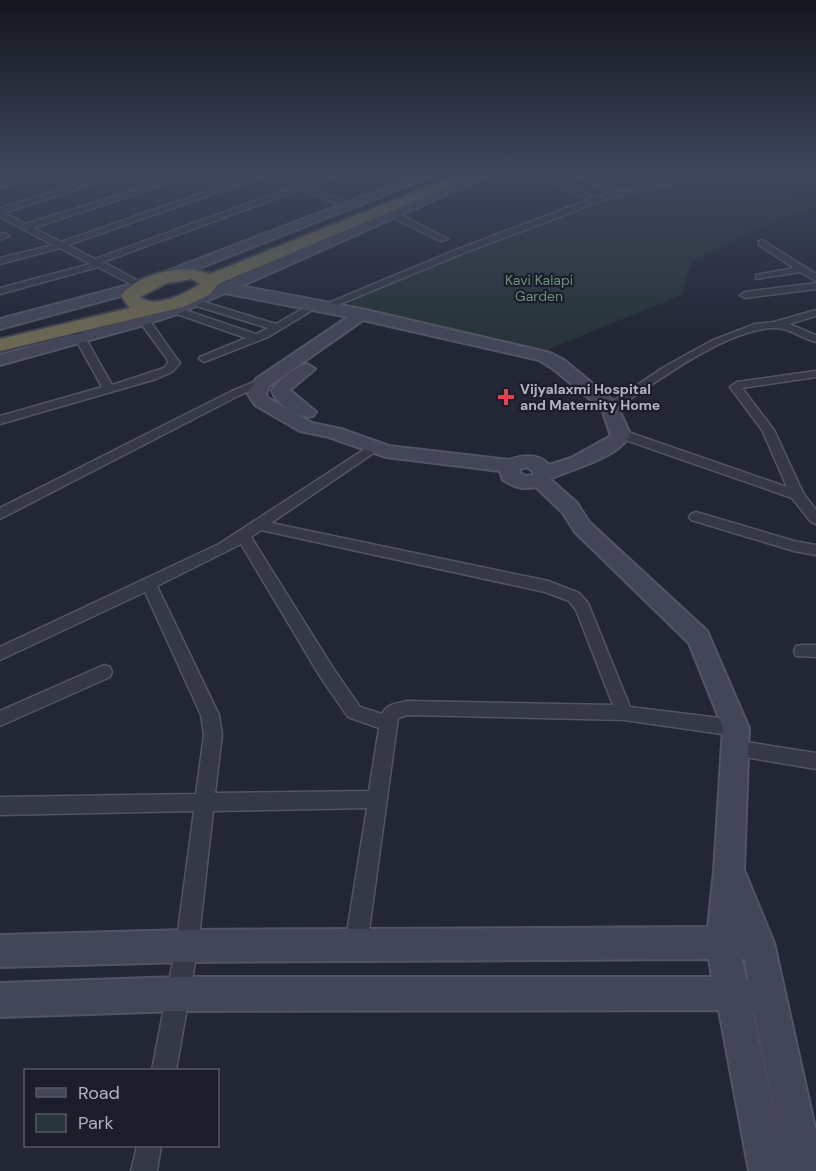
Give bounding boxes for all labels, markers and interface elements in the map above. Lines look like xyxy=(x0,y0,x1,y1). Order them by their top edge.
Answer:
park label: Kavi Kalapi Garden xyxy=(505,271,573,305)
place label: Vijyalaxmi Hospital and Maternity Home xyxy=(520,380,660,414)
marker: Vijyalaxmi Hospital and Maternity Home xyxy=(497,388,515,406)
legend xyxy=(24,1069,219,1147)
text: Road xyxy=(78,1081,120,1105)
text: Park xyxy=(78,1111,114,1135)

